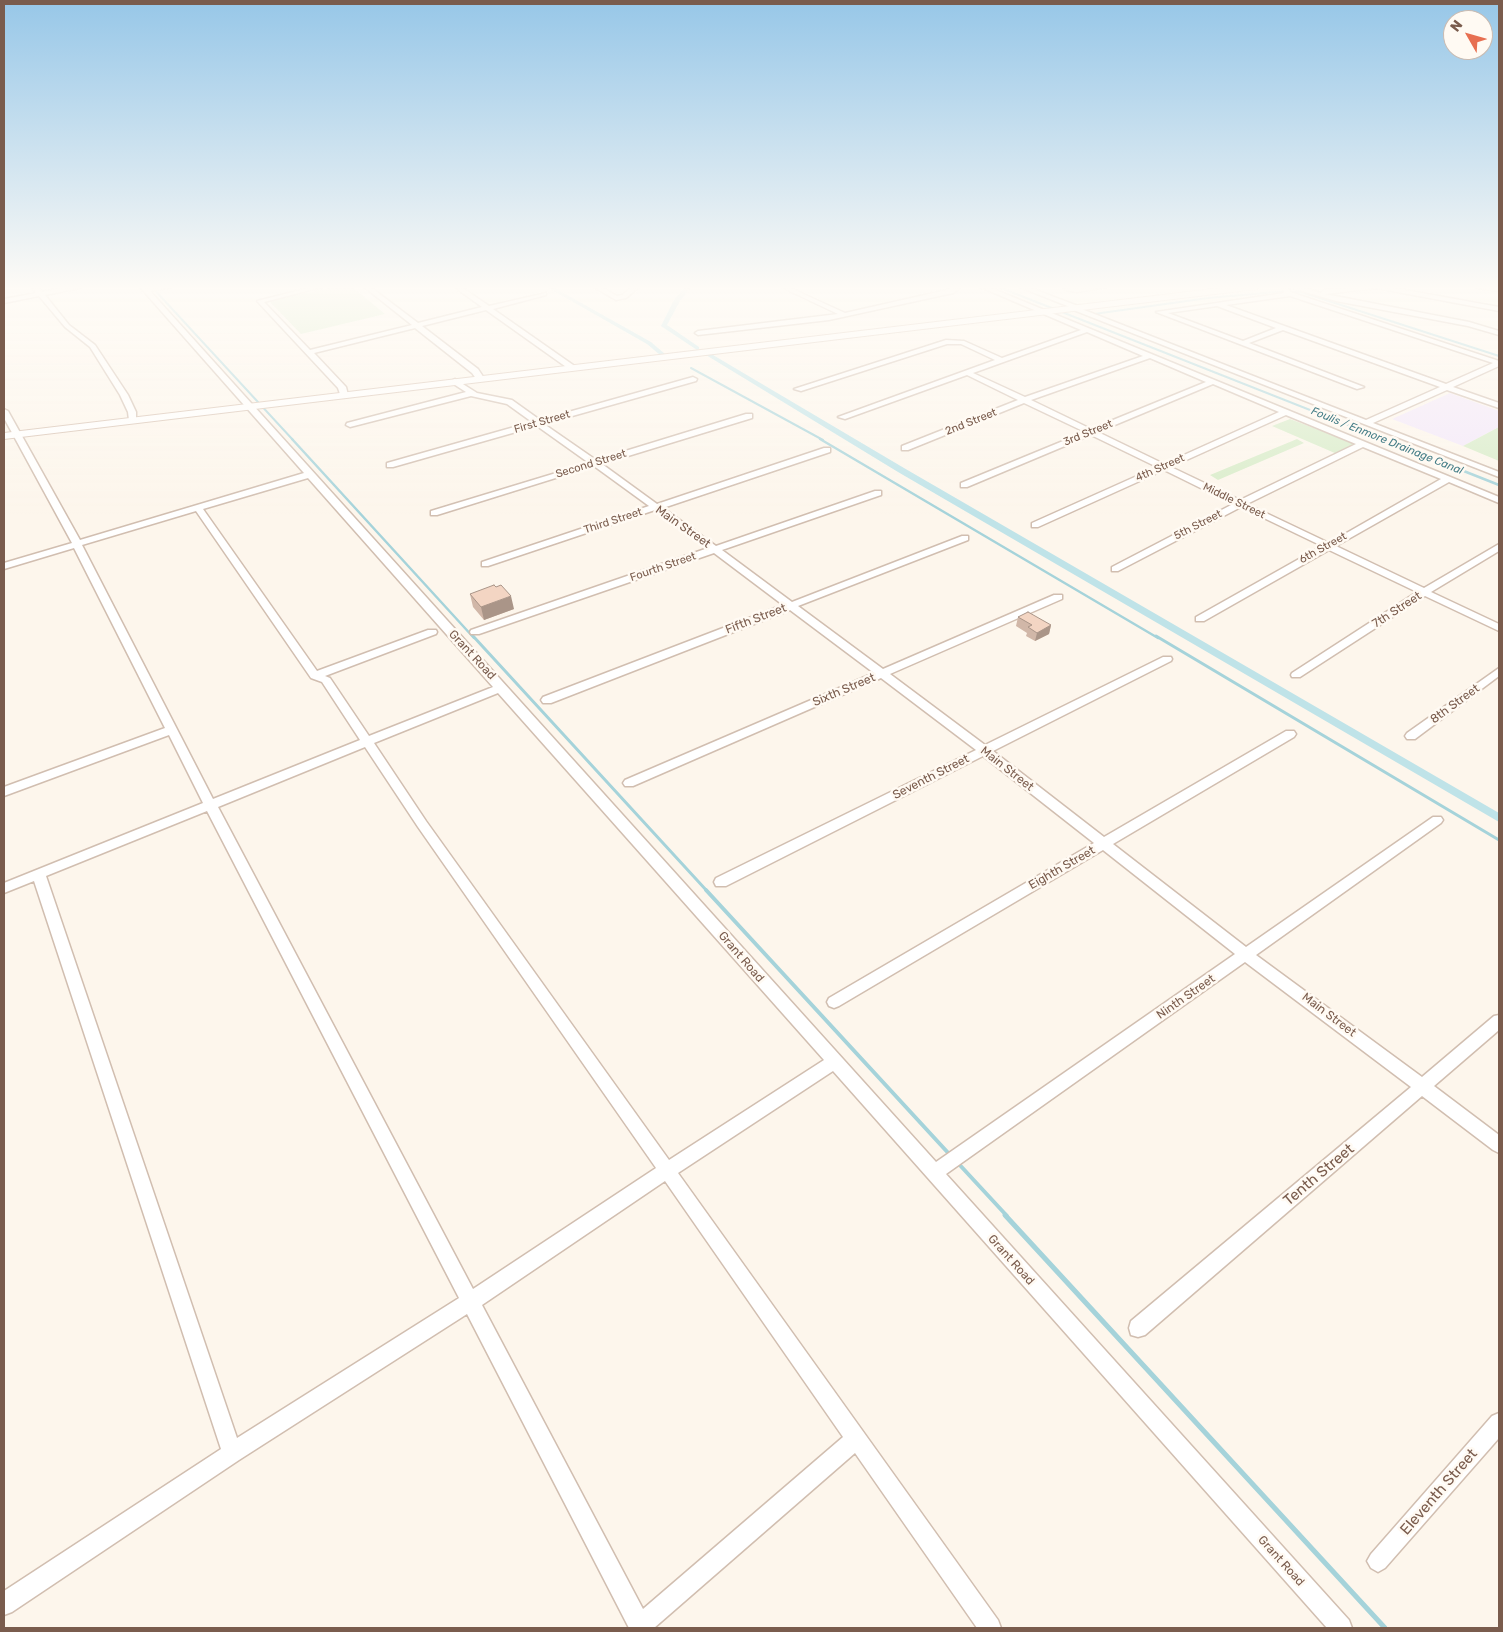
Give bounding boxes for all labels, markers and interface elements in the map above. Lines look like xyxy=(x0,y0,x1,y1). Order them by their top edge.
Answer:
north arrow xyxy=(1443,10,1493,60)
text: N xyxy=(1447,17,1466,35)
water label: Foulis / Enmore Drainage Canal xyxy=(1309,404,1465,478)
street label: 2nd Street xyxy=(943,406,999,438)
street label: First Street xyxy=(512,408,572,436)
street label: 3rd Street xyxy=(1062,417,1114,449)
street label: Second Street xyxy=(554,447,628,481)
street label: 4th Street xyxy=(1133,451,1187,485)
street label: Middle Street xyxy=(1201,480,1267,522)
street label: Main Street xyxy=(653,503,713,551)
street label: Third Street xyxy=(582,505,644,537)
street label: 5th Street xyxy=(1172,507,1224,543)
street label: 6th Street xyxy=(1297,530,1349,566)
street label: Fourth Street xyxy=(628,550,698,584)
street label: 7th Street xyxy=(1370,589,1424,631)
street label: Fifth Street xyxy=(723,601,789,637)
street label: Grant Road xyxy=(445,627,499,683)
street label: Sixth Street xyxy=(811,670,877,710)
street label: 8th Street xyxy=(1428,681,1482,727)
street label: Main Street xyxy=(977,744,1037,794)
street label: Seventh Street xyxy=(890,752,972,802)
street label: Eighth Street xyxy=(1026,843,1098,893)
street label: Grant Road xyxy=(715,929,767,985)
street label: Ninth Street xyxy=(1154,972,1218,1022)
street label: Main Street xyxy=(1299,990,1359,1040)
street label: Tenth Street xyxy=(1280,1140,1358,1210)
street label: Grant Road xyxy=(985,1232,1037,1288)
street label: Eleventh Street xyxy=(1397,1445,1481,1539)
street label: Grant Road xyxy=(1255,1533,1307,1589)

